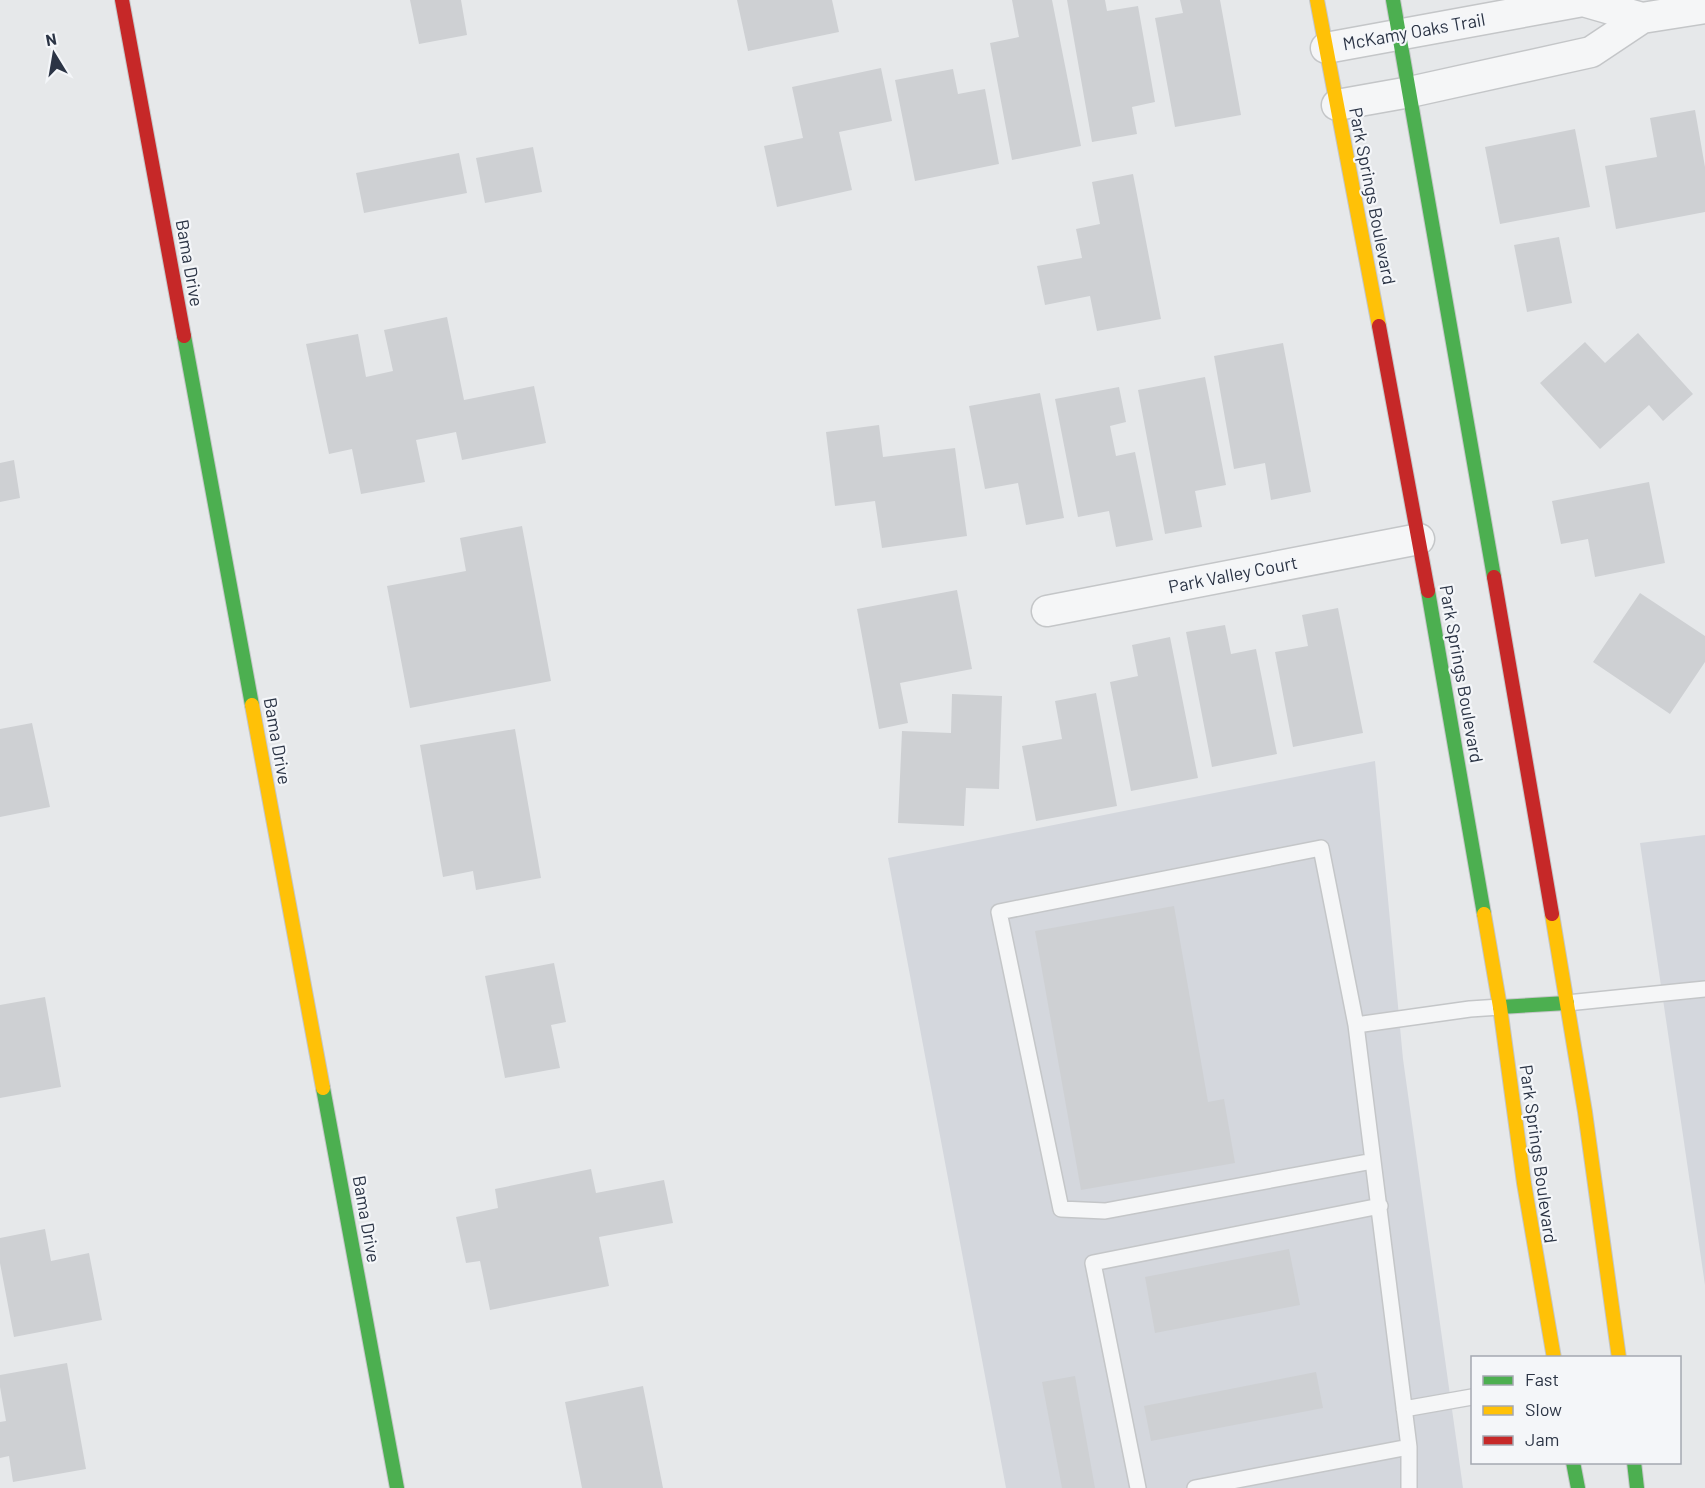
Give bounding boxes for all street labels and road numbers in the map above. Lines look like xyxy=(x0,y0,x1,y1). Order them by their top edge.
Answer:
street label: McKamy Oaks Trail xyxy=(1341,8,1487,54)
street label: Park Springs Boulevard xyxy=(1345,105,1401,286)
street label: Bama Drive xyxy=(171,218,208,308)
street label: Park Valley Court xyxy=(1166,551,1299,597)
street label: Park Springs Boulevard xyxy=(1436,583,1488,764)
street label: Bama Drive xyxy=(259,696,296,786)
street label: Park Springs Boulevard xyxy=(1516,1063,1562,1245)
street label: Bama Drive xyxy=(348,1174,385,1264)

